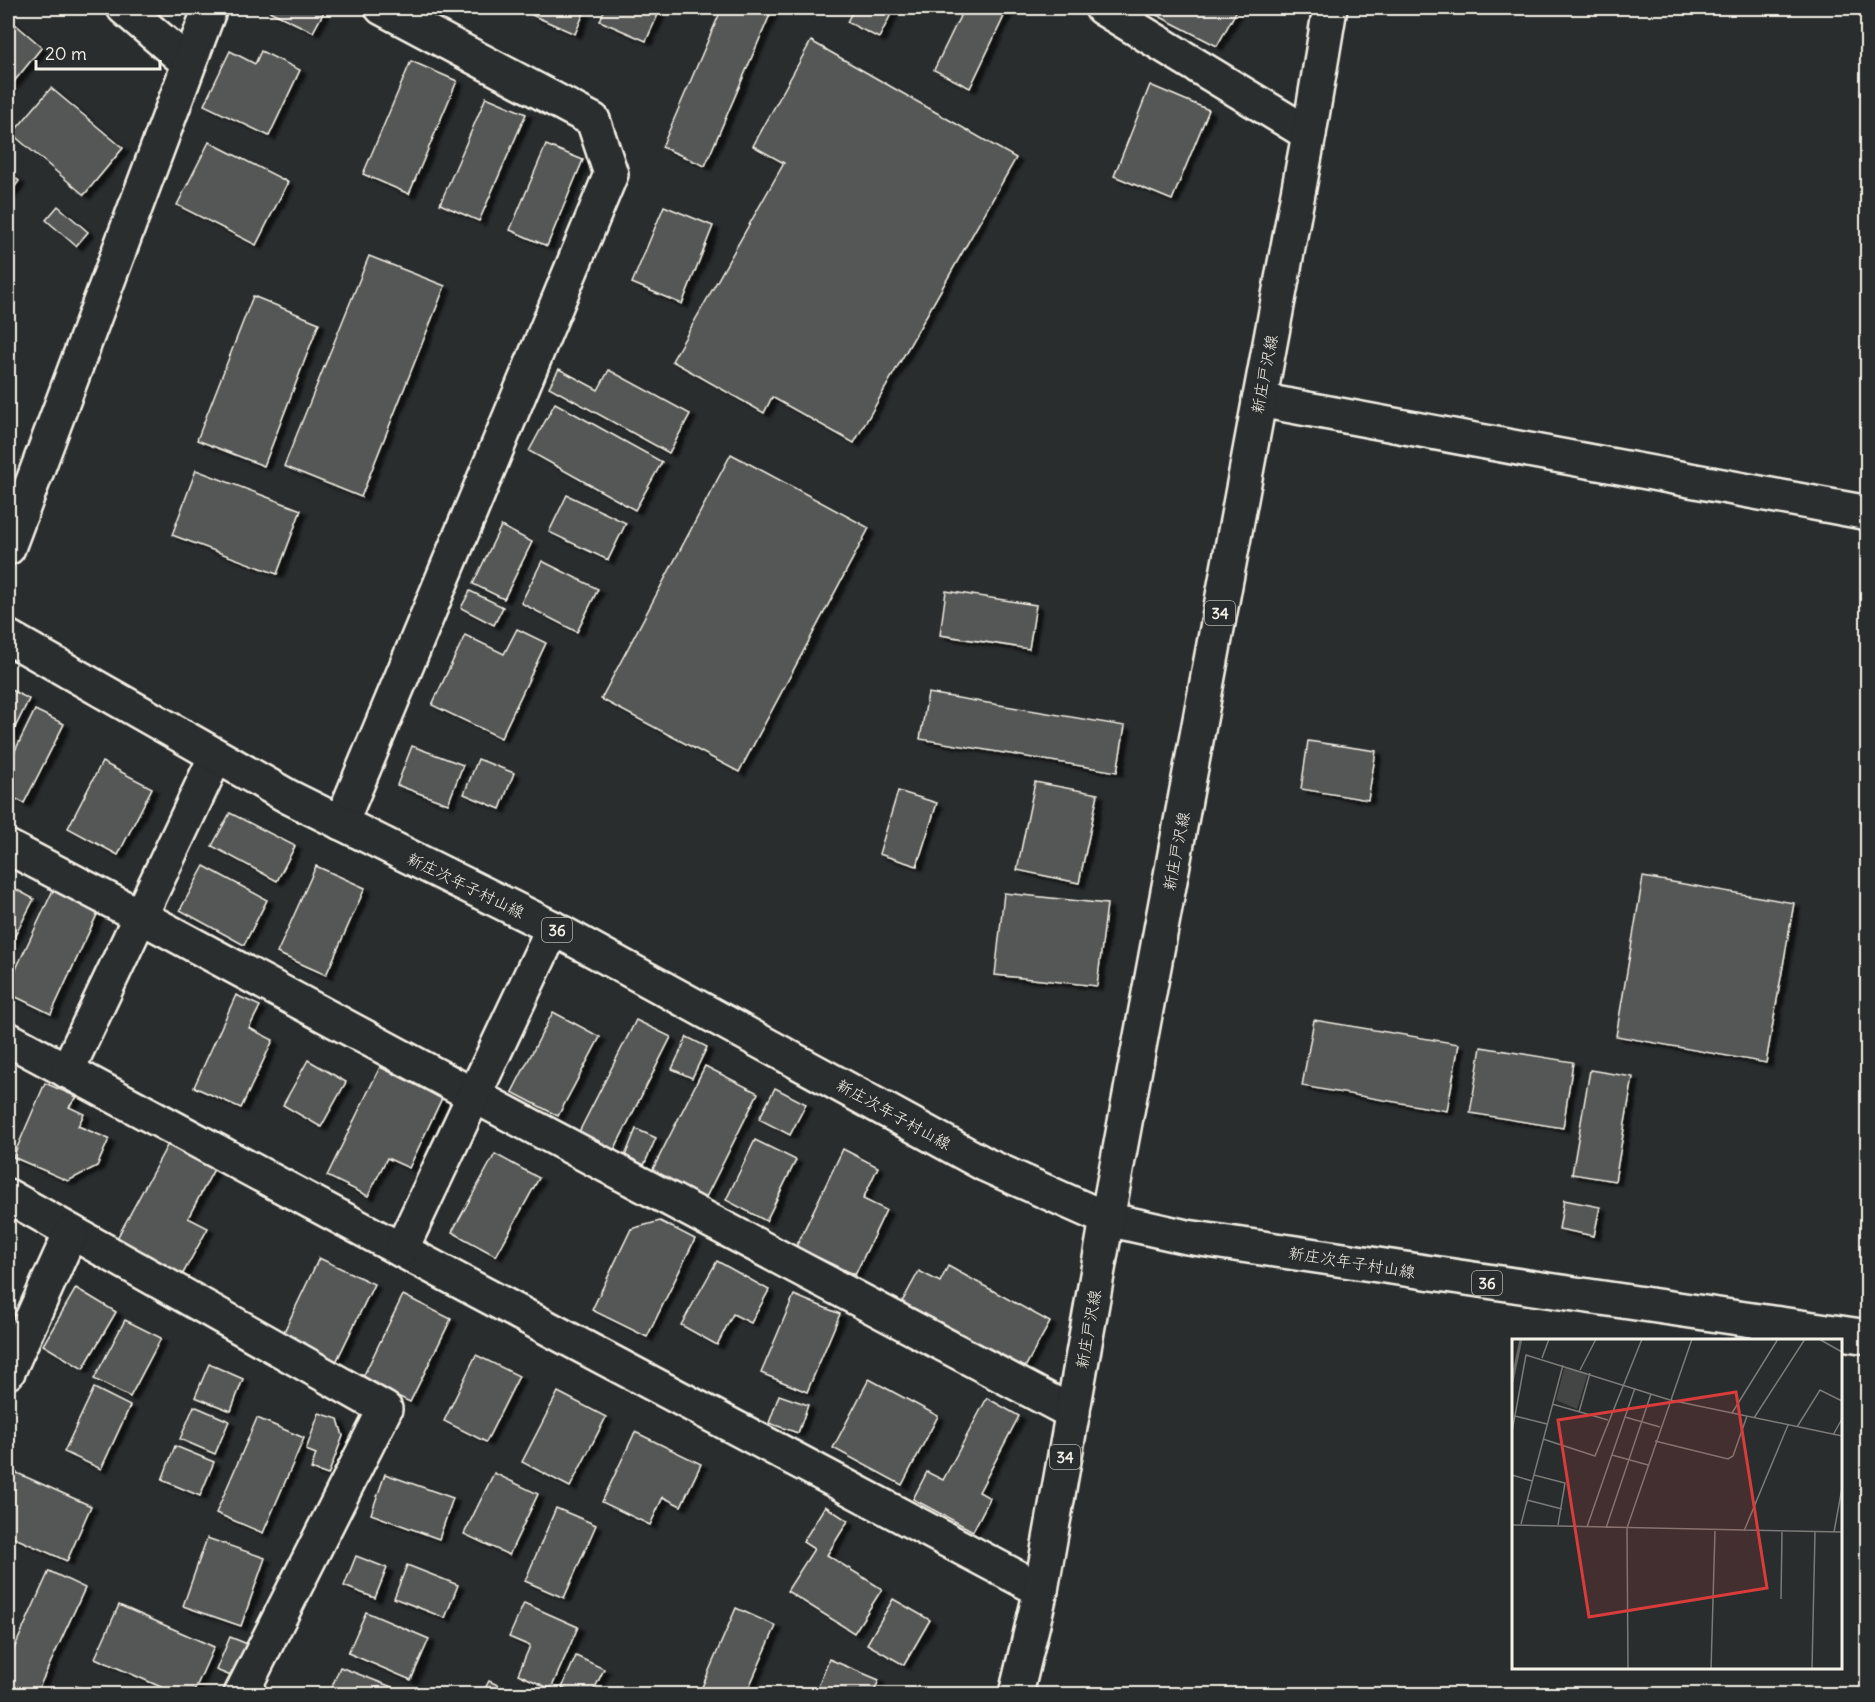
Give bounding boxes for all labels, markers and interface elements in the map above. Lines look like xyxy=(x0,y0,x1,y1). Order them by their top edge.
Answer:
scale bar xyxy=(36,33,160,71)
text: 20 m xyxy=(45,42,87,65)
street label: 新庄戸沢線 xyxy=(1247,333,1281,415)
road number: 34 xyxy=(1205,601,1235,625)
street label: 新庄戸沢線 xyxy=(1159,810,1193,892)
street label: 新庄次年子村山線 xyxy=(404,848,528,922)
road number: 36 xyxy=(542,918,572,942)
street label: 新庄次年子村山線 xyxy=(833,1074,955,1154)
street label: 新庄次年子村山線 xyxy=(1287,1242,1417,1282)
road number: 36 xyxy=(1472,1271,1502,1295)
street label: 新庄戸沢線 xyxy=(1071,1288,1105,1370)
inset map xyxy=(1512,1339,1842,1669)
road number: 34 xyxy=(1050,1445,1080,1469)

